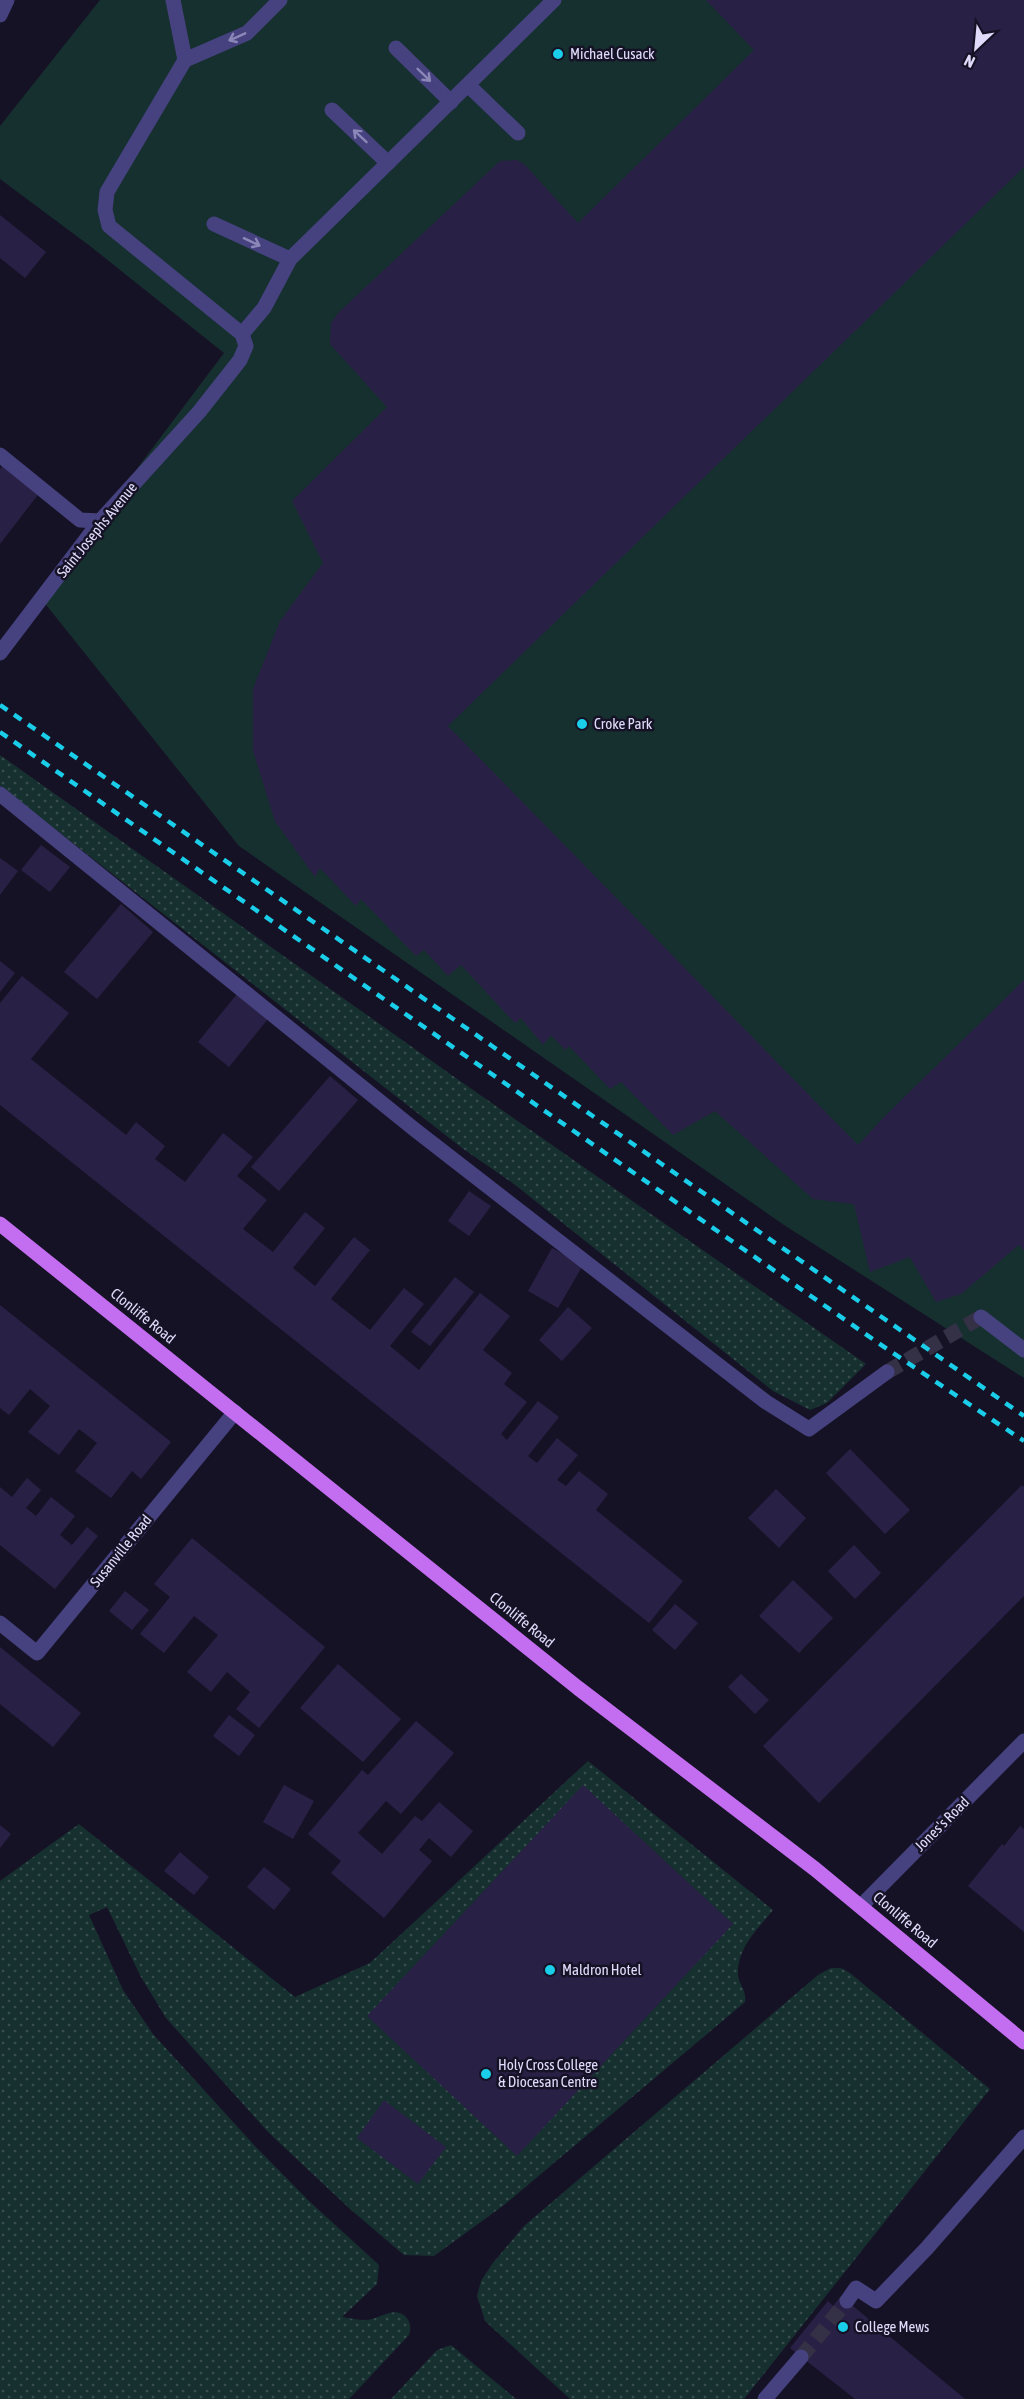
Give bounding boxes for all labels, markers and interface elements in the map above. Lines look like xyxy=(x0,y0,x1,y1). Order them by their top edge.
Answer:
north arrow xyxy=(946,18,1006,78)
one-way arrow xyxy=(229,32,247,43)
place label: Michael Cusack xyxy=(570,45,655,62)
marker: Michael Cusack xyxy=(551,47,565,61)
text: N xyxy=(961,51,978,72)
one-way arrow xyxy=(416,68,431,82)
one-way arrow xyxy=(353,129,368,144)
one-way arrow xyxy=(243,236,261,248)
street label: Saint Josephs Avenue xyxy=(53,479,140,581)
place label: Croke Park xyxy=(594,715,653,732)
marker: Croke Park xyxy=(575,717,589,731)
street label: Clonliffe Road xyxy=(108,1284,179,1347)
street label: Susanville Road xyxy=(86,1511,155,1590)
street label: Clonliffe Road xyxy=(487,1588,558,1651)
street label: Jones's Road xyxy=(911,1793,972,1854)
street label: Clonliffe Road xyxy=(870,1888,941,1951)
place label: Maldron Hotel xyxy=(562,1961,642,1978)
marker: Maldron Hotel xyxy=(543,1963,557,1977)
place label: Holy Cross College & Diocesan Centre xyxy=(498,2056,598,2090)
marker: Holy Cross College & Diocesan Centre xyxy=(479,2067,493,2081)
place label: College Mews xyxy=(855,2318,929,2335)
marker: College Mews xyxy=(836,2320,850,2334)

